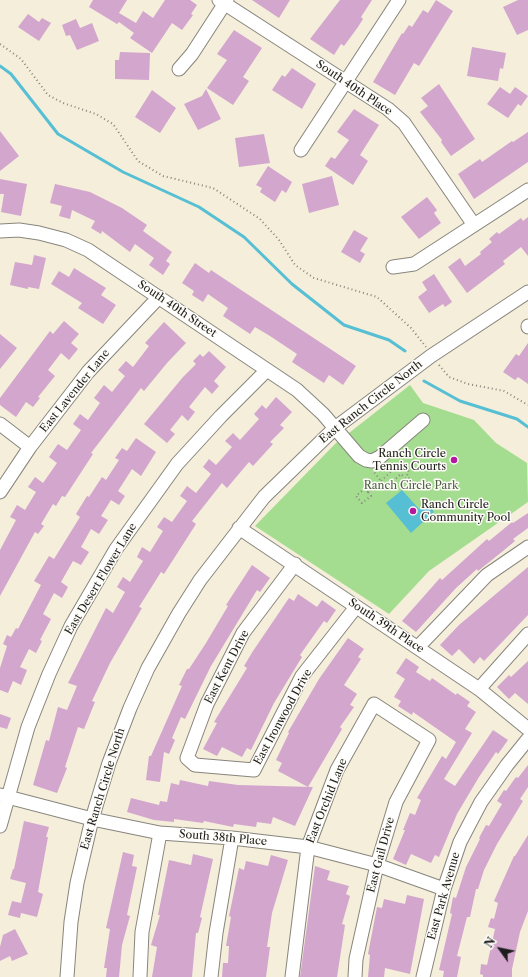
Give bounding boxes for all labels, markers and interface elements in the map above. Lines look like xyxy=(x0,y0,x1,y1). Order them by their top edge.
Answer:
street label: South 40th Place xyxy=(313,58,395,118)
street label: South 40th Street xyxy=(135,278,219,340)
street label: East Lavender Lane xyxy=(38,347,112,435)
street label: East Ranch Circle North xyxy=(317,358,425,446)
place label: Ranch Circle Tennis Courts xyxy=(373,447,446,473)
marker: Ranch Circle Tennis Courts xyxy=(449,455,459,465)
park label: Ranch Circle Park xyxy=(364,479,458,493)
place label: Ranch Circle Community Pool xyxy=(421,498,510,524)
marker: Ranch Circle Community Pool xyxy=(408,506,418,516)
street label: East Desert Flower Lane xyxy=(62,521,140,637)
street label: South 39th Place xyxy=(346,596,426,656)
street label: East Kent Drive xyxy=(202,628,252,706)
street label: East Ironwood Drive xyxy=(251,667,315,767)
street label: East Ranch Circle North xyxy=(78,727,128,851)
street label: East Orchid Lane xyxy=(304,757,350,845)
street label: East Gail Drive xyxy=(365,816,397,894)
street label: South 38th Place xyxy=(178,828,268,848)
street label: East Park Avenue xyxy=(425,851,463,941)
north arrow xyxy=(480,929,520,969)
text: N xyxy=(481,935,498,950)

